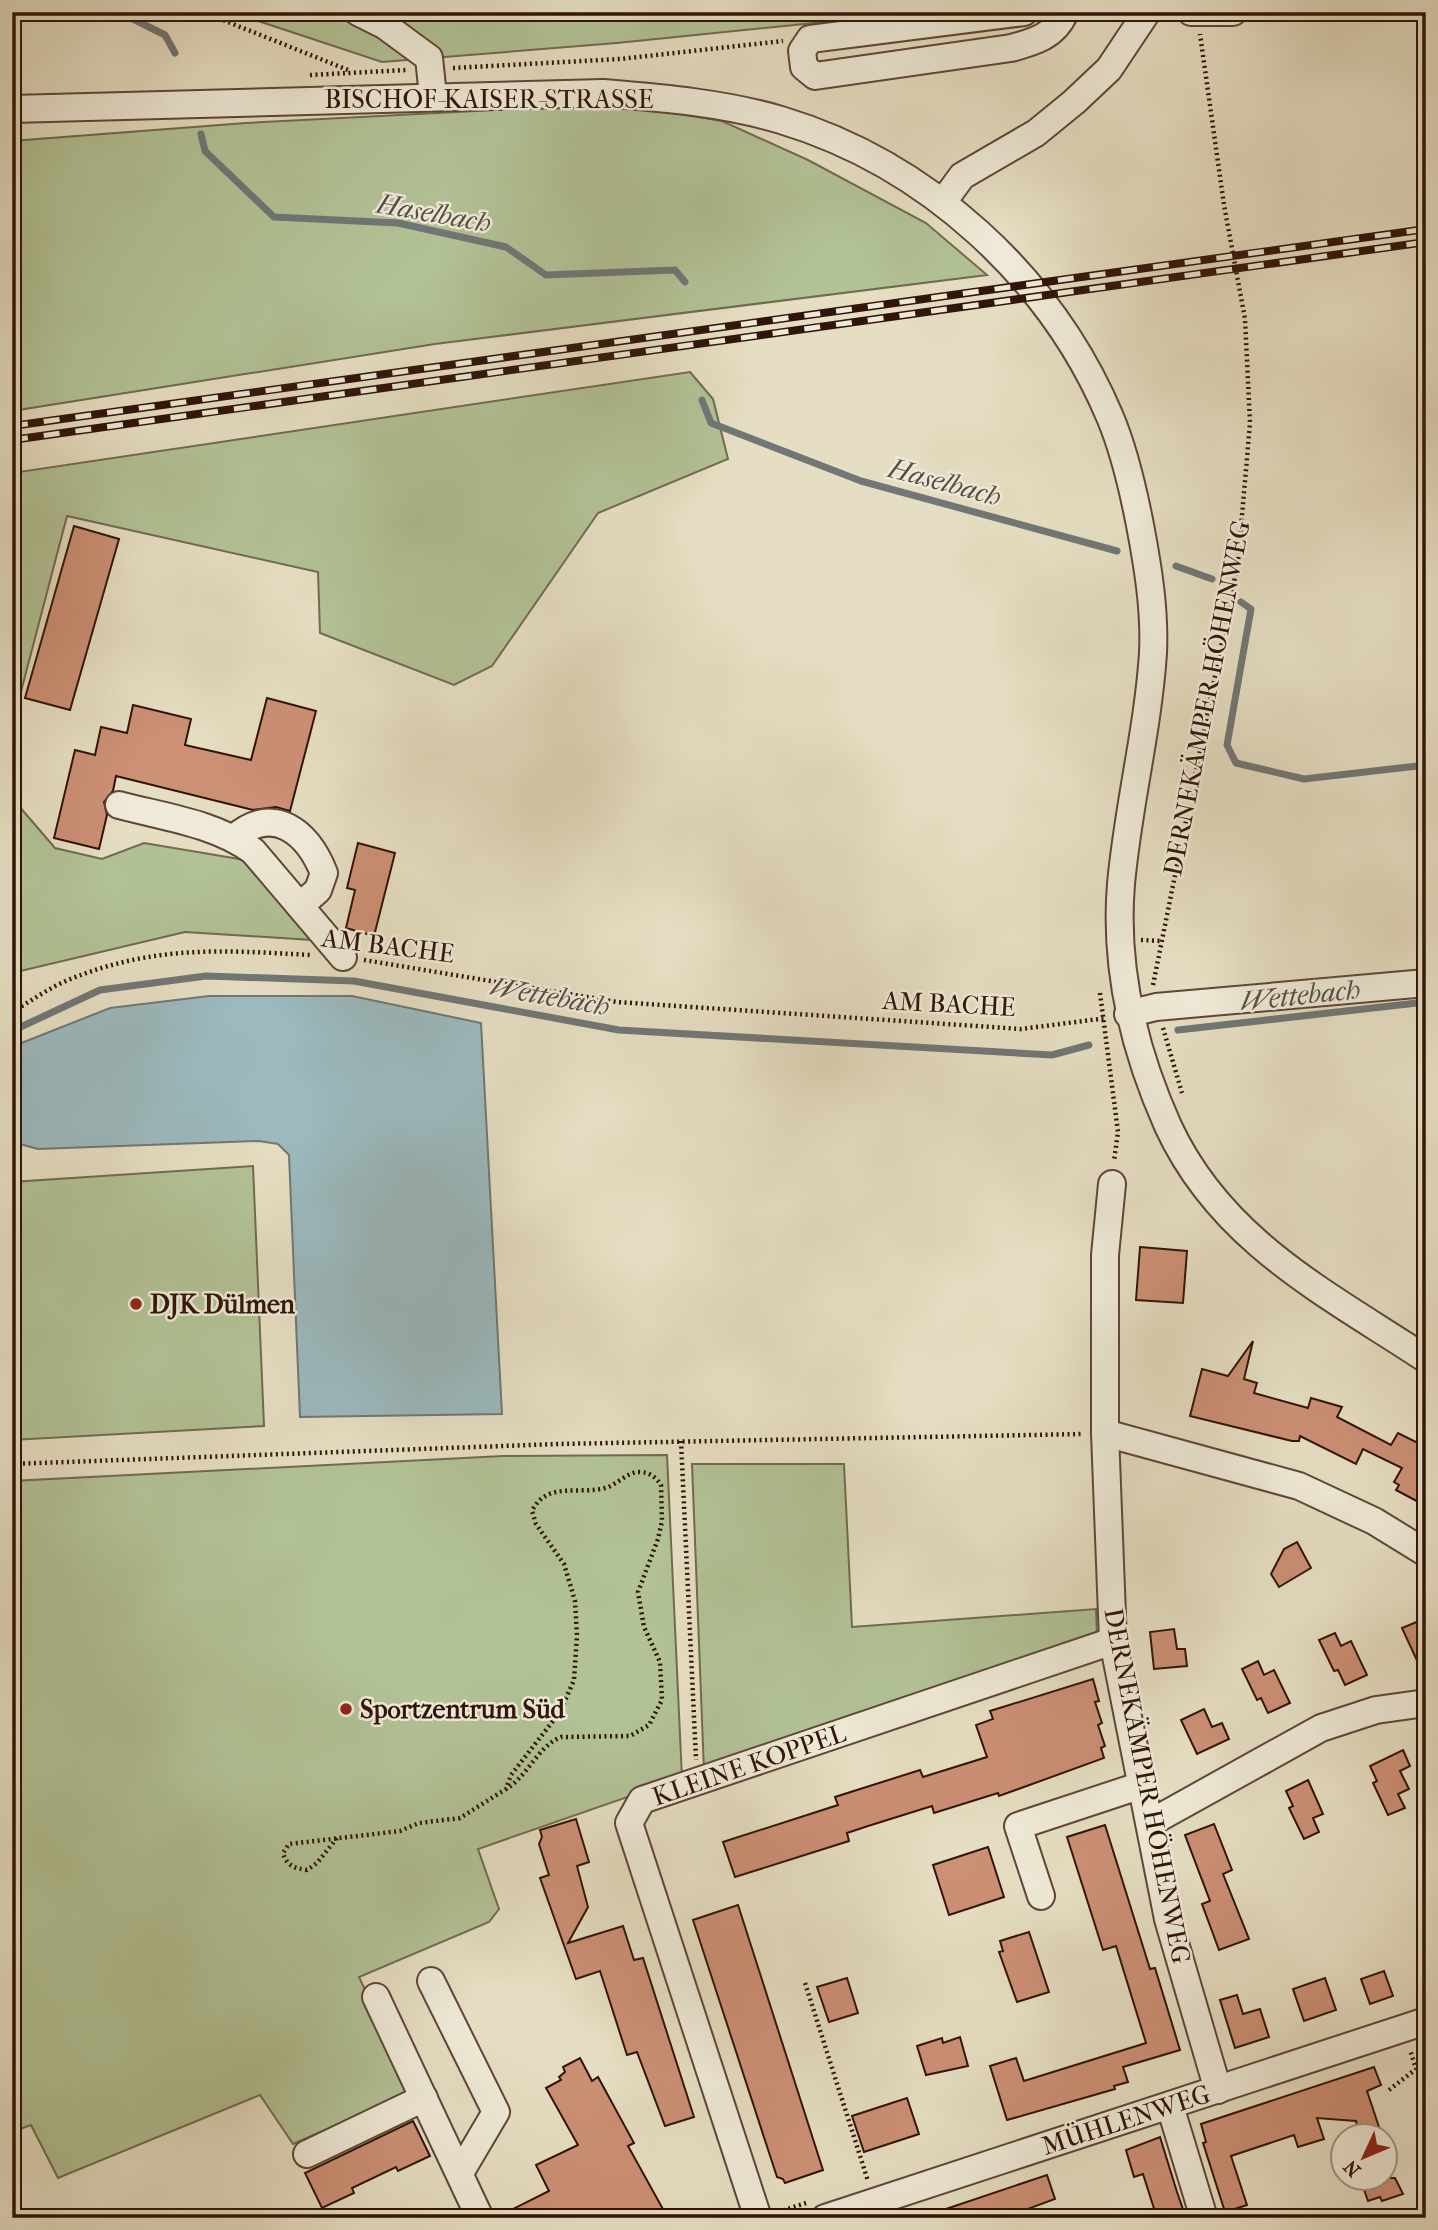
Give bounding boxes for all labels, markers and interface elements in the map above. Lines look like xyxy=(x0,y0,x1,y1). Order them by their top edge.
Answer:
street label: BISCHOF-KAISER-STRASSE xyxy=(324,84,654,115)
water label: Haselbach xyxy=(373,187,494,239)
water label: Haselbach xyxy=(884,451,1005,513)
street label: DERNEKÄMPER HÖHENWEG xyxy=(1156,517,1257,878)
street label: AM BACHE xyxy=(319,922,456,970)
water label: Wettebach xyxy=(488,969,612,1023)
water label: Wettebach xyxy=(1238,972,1362,1018)
street label: AM BACHE xyxy=(881,985,1017,1023)
place label: DJK Dülmen xyxy=(150,1289,296,1320)
marker: DJK Dülmen xyxy=(128,1296,144,1312)
street label: DERNEKÄMPER HÖHENWEG xyxy=(1097,1605,1198,1966)
place label: Sportzentrum Süd xyxy=(360,1694,566,1725)
marker: Sportzentrum Süd xyxy=(338,1701,354,1717)
street label: KLEINE KOPPEL xyxy=(648,1717,850,1813)
street label: MÜHLENWEG xyxy=(1038,2078,1214,2162)
north arrow xyxy=(1330,2122,1400,2192)
text: N xyxy=(1339,2155,1365,2181)

